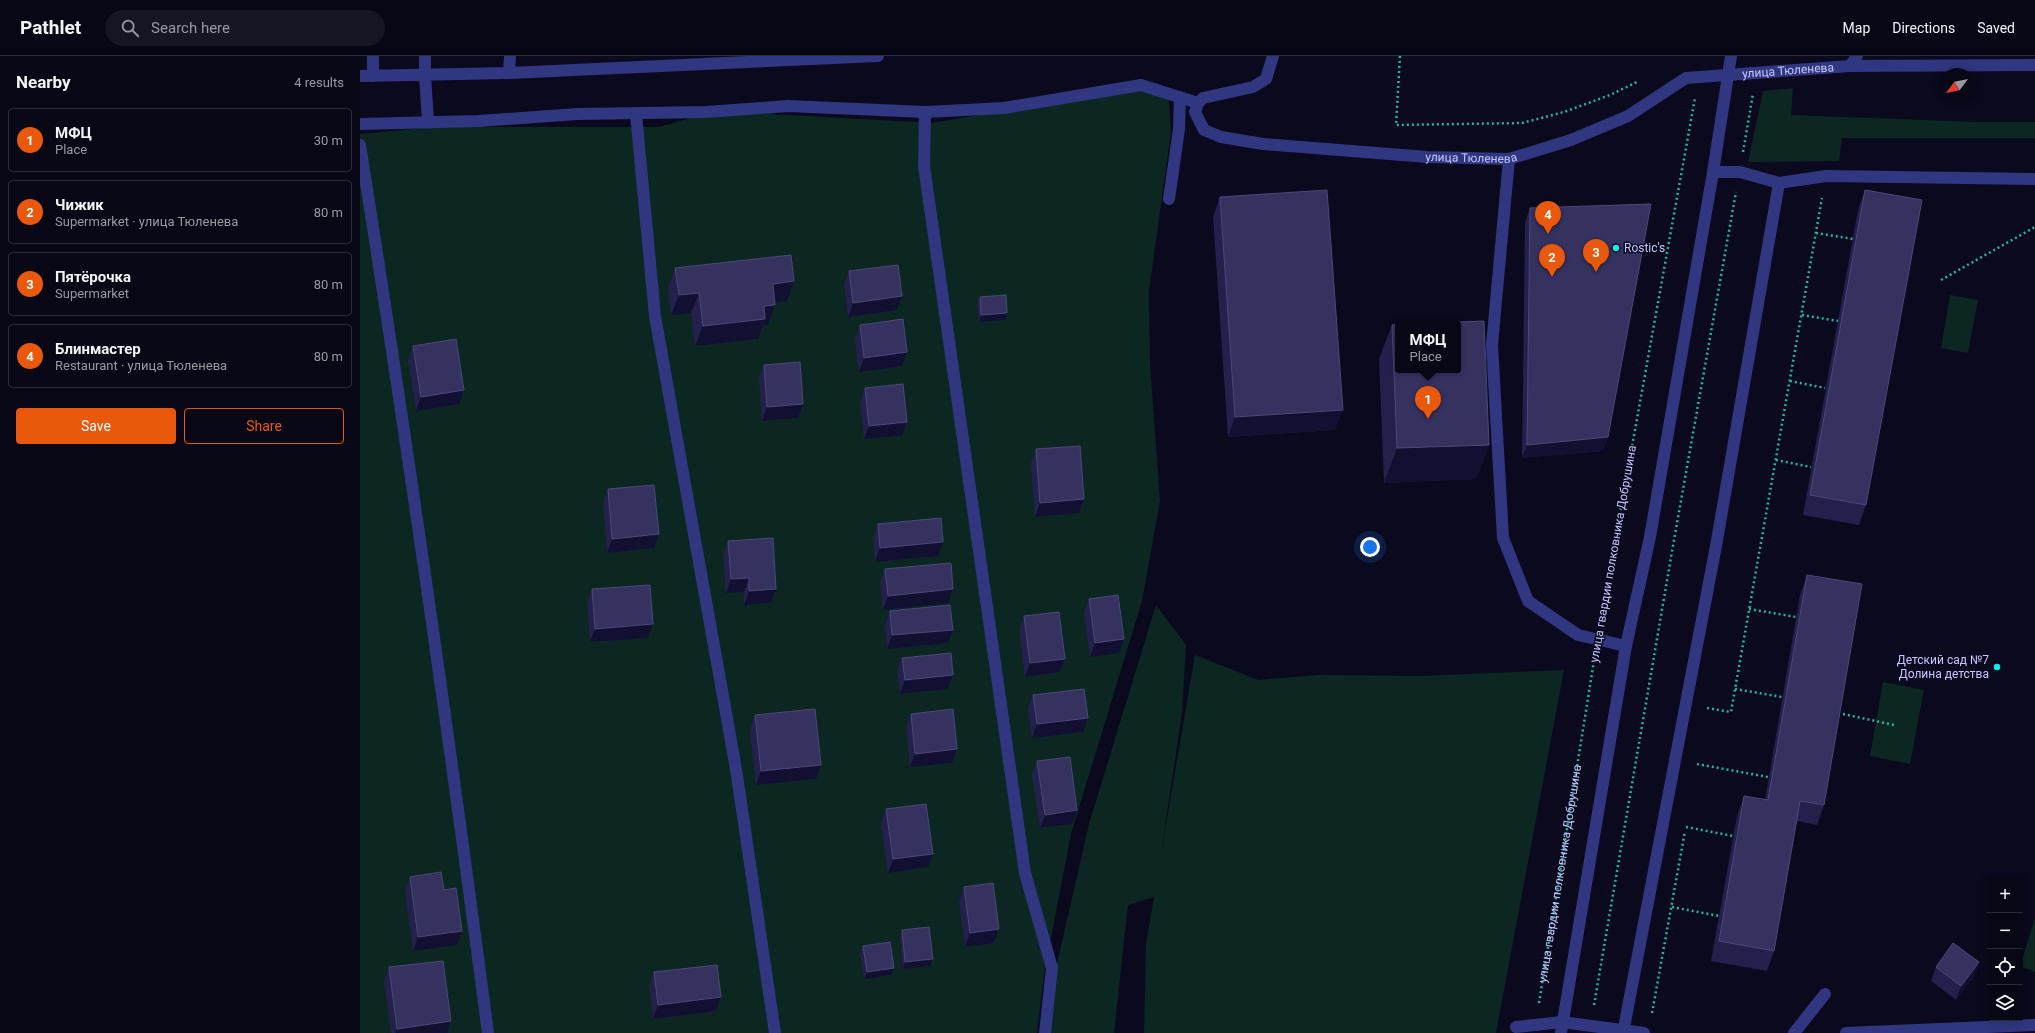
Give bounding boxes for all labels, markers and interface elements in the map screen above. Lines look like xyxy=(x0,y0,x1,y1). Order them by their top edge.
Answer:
search box xyxy=(105,10,385,46)
text: Pathlet xyxy=(20,16,81,39)
icon: search xyxy=(119,17,141,39)
text: Search here xyxy=(151,19,230,37)
text: Map xyxy=(1843,20,1870,36)
text: Directions xyxy=(1892,20,1955,36)
text: Saved xyxy=(1977,20,2015,36)
street label: улица Тюленева xyxy=(1742,60,1834,81)
north arrow xyxy=(1939,68,1975,104)
text: Nearby xyxy=(16,72,71,92)
text: 4 results xyxy=(294,75,344,90)
text: МФЦ xyxy=(55,124,92,142)
text: 1 xyxy=(26,133,34,148)
text: 30 m xyxy=(314,133,343,148)
text: Place xyxy=(55,142,87,157)
street label: улица Тюленева xyxy=(1425,150,1519,166)
text: Чижик xyxy=(55,196,104,214)
pin: 4 xyxy=(1535,201,1561,234)
text: 2 xyxy=(26,205,34,220)
text: 80 m xyxy=(314,205,343,220)
text: Supermarket · улица Тюленева xyxy=(55,214,238,229)
pin: 3 xyxy=(1583,239,1609,272)
place label: Rostic's xyxy=(1624,241,1665,255)
marker: Rostic's xyxy=(1611,243,1621,253)
pin: 2 xyxy=(1539,244,1565,277)
text: Пятёрочка xyxy=(55,268,131,286)
text: 3 xyxy=(26,277,34,292)
text: 80 m xyxy=(314,277,343,292)
text: Supermarket xyxy=(55,286,129,301)
popup xyxy=(1395,321,1461,373)
text: МФЦ xyxy=(1410,331,1446,349)
text: Блинмастер xyxy=(55,340,141,358)
text: 4 xyxy=(26,349,34,364)
text: 80 m xyxy=(314,349,343,364)
text: Place xyxy=(1410,349,1442,364)
text: Restaurant · улица Тюленева xyxy=(55,358,227,373)
pin: 1 xyxy=(1415,386,1441,419)
button: Save xyxy=(16,408,176,444)
button: Share xyxy=(184,408,344,444)
street label: улица гвардии полковника Добрушина xyxy=(1587,444,1639,664)
your location xyxy=(1360,537,1380,557)
place label: Детский сад №7 Долина детства xyxy=(1897,653,1989,681)
marker: Детский сад №7 Долина детства xyxy=(1992,662,2002,672)
street label: улица гвардии полковника Добрушина xyxy=(1535,764,1584,984)
map controls xyxy=(1987,877,2023,1021)
button: + xyxy=(1987,877,2023,913)
button: − xyxy=(1987,913,2023,949)
button: locate xyxy=(1987,949,2023,985)
button: layers xyxy=(1987,985,2023,1021)

